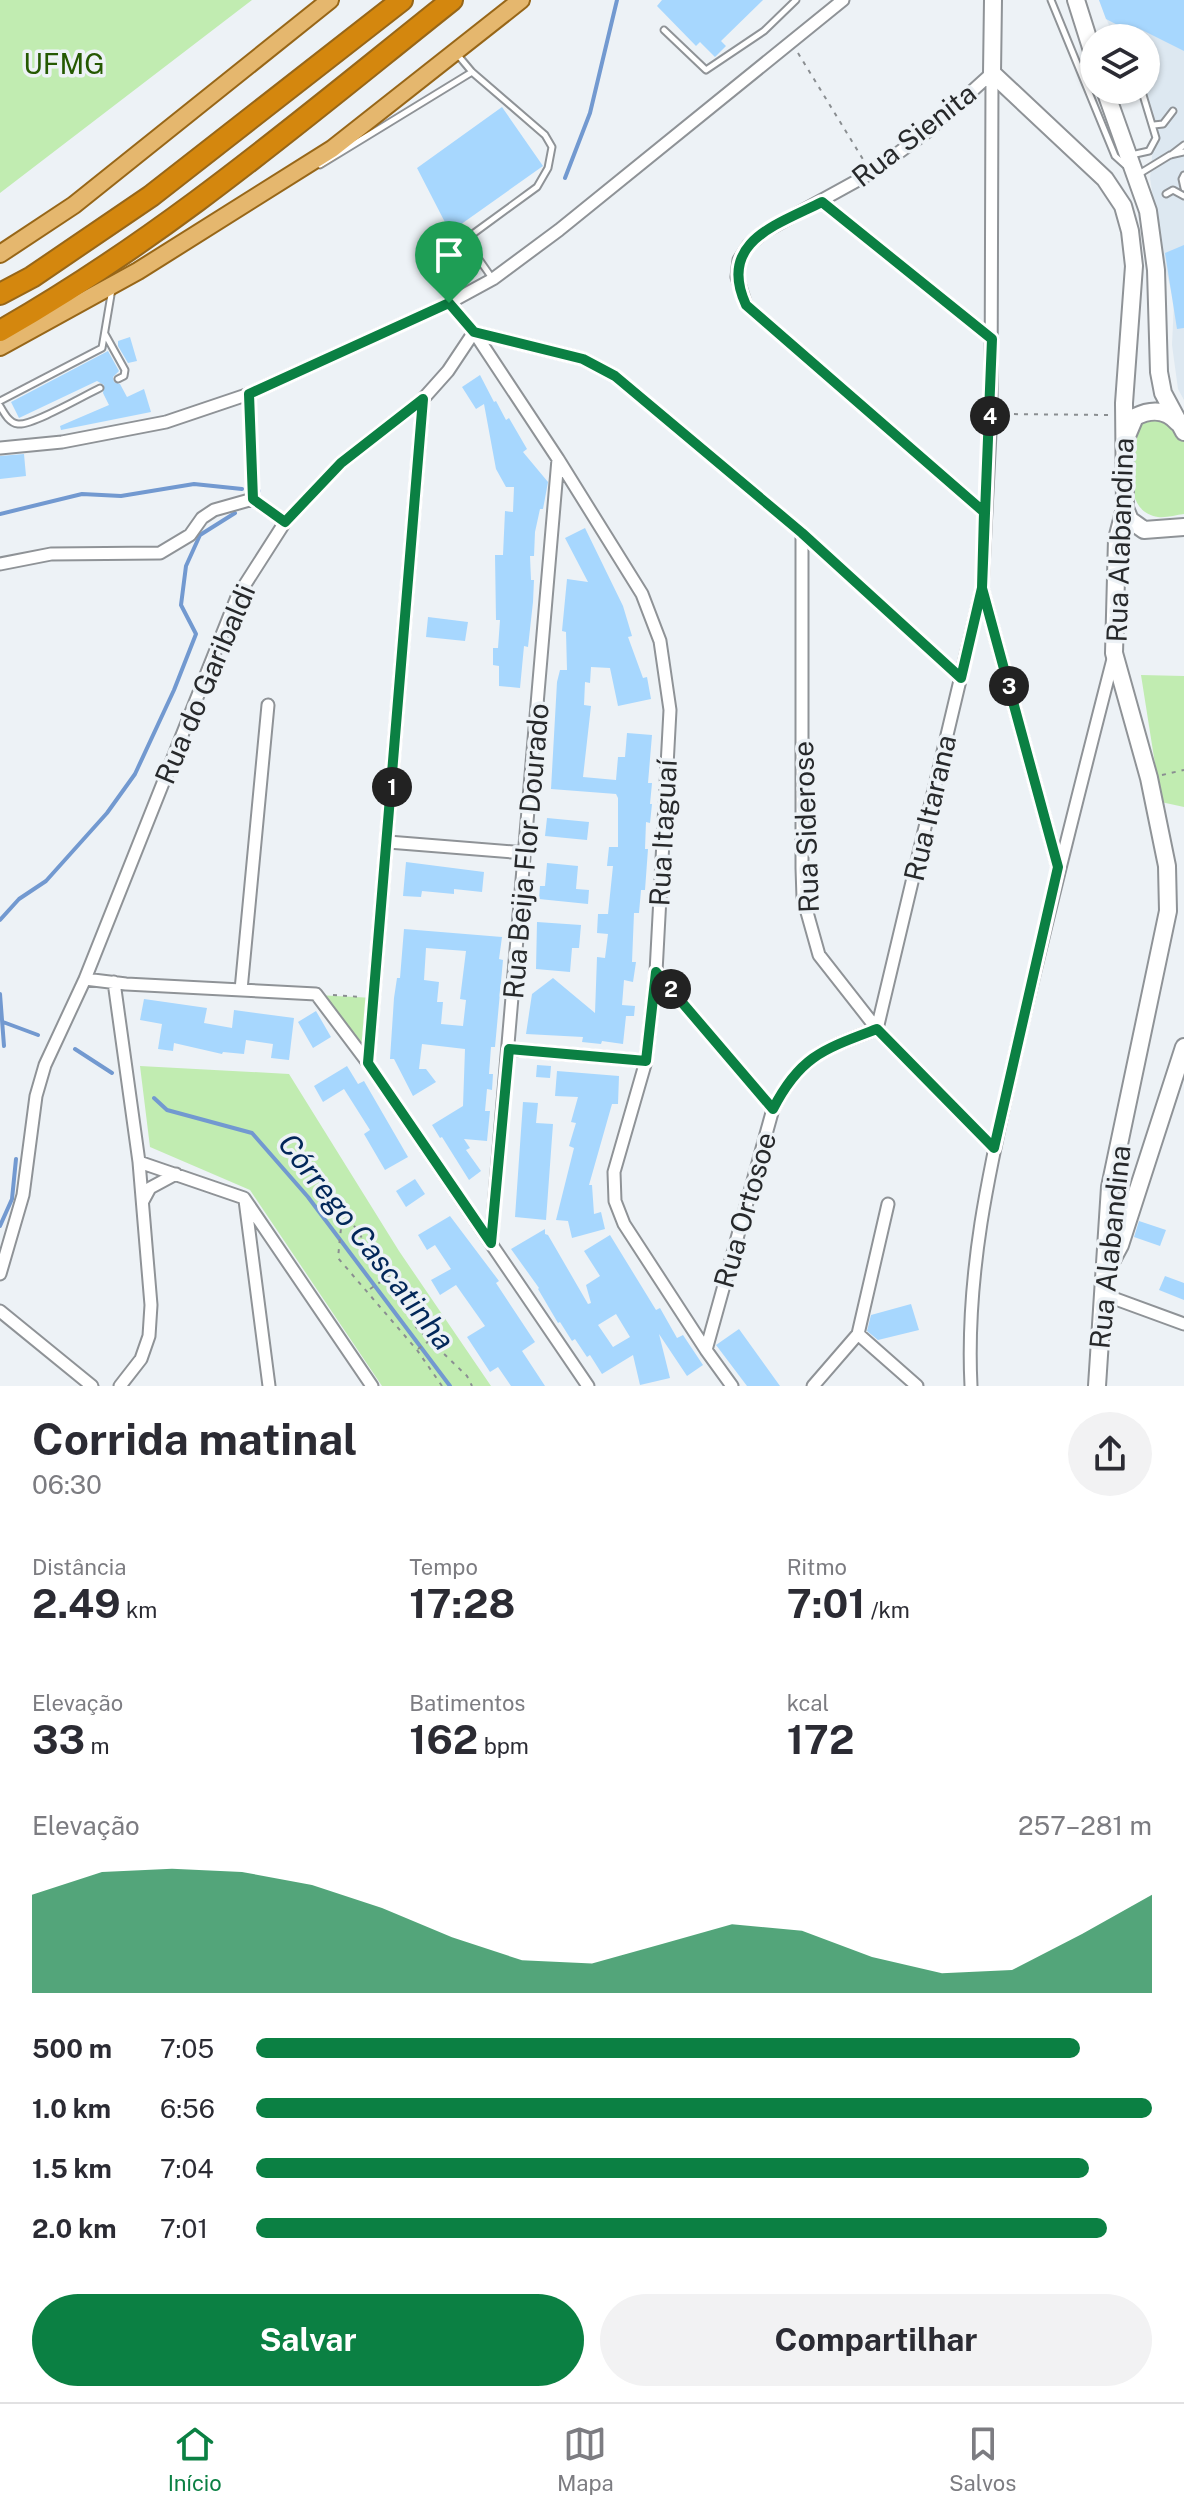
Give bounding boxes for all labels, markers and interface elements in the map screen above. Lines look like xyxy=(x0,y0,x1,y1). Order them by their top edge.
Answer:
map controls xyxy=(1080,24,1160,104)
button: layers xyxy=(1080,24,1160,104)
park label: UFMG xyxy=(23,47,105,80)
street label: Rua Sienita xyxy=(845,76,982,193)
pin xyxy=(415,221,483,303)
icon: arrive xyxy=(427,233,471,277)
pin: 4 xyxy=(970,396,1010,436)
text: 4 xyxy=(983,403,997,429)
street label: Rua Alabandina xyxy=(1099,437,1140,643)
street label: Rua do Garibaldi xyxy=(148,579,261,789)
pin: 3 xyxy=(989,666,1029,706)
text: 3 xyxy=(1002,673,1016,699)
street label: Rua Beija Flor Dourado xyxy=(496,702,555,1000)
street label: Rua Itarana xyxy=(897,732,962,884)
street label: Rua Siderose xyxy=(786,740,825,914)
street label: Rua Itaguaí xyxy=(642,758,683,907)
pin: 1 xyxy=(372,767,412,807)
text: 1 xyxy=(387,774,397,800)
pin: 2 xyxy=(651,969,691,1009)
text: 2 xyxy=(664,976,678,1002)
water label: Córrego Cascatinha xyxy=(271,1126,463,1357)
street label: Rua Ortosoe xyxy=(707,1128,782,1291)
street label: Rua Alabandina xyxy=(1082,1143,1137,1350)
button: share xyxy=(1068,1412,1152,1496)
text: Corrida matinal xyxy=(32,1413,358,1465)
text: 06:30 xyxy=(32,1469,102,1500)
text: Distância xyxy=(32,1554,126,1580)
text: Tempo xyxy=(409,1554,478,1580)
text: Ritmo xyxy=(787,1554,847,1580)
text: 2.49 xyxy=(32,1580,121,1627)
text: 17:28 xyxy=(409,1580,515,1627)
text: 7:01 xyxy=(787,1580,865,1627)
text: km xyxy=(121,1597,157,1623)
text: /km xyxy=(865,1597,910,1623)
text: Elevação xyxy=(32,1690,123,1716)
text: Batimentos xyxy=(409,1690,525,1716)
text: kcal xyxy=(787,1690,829,1716)
text: 33 xyxy=(32,1716,85,1763)
text: 162 xyxy=(409,1716,478,1763)
text: 172 xyxy=(787,1716,854,1763)
text: m xyxy=(85,1733,109,1759)
text: bpm xyxy=(478,1733,529,1759)
text: Elevação xyxy=(32,1810,140,1841)
text: 257–281 m xyxy=(1018,1810,1152,1841)
text: 500 m xyxy=(32,2033,112,2064)
text: 7:05 xyxy=(160,2033,214,2064)
text: 1.0 km xyxy=(32,2093,111,2124)
text: 6:56 xyxy=(160,2093,215,2124)
text: 1.5 km xyxy=(32,2153,112,2184)
text: 7:04 xyxy=(160,2153,214,2184)
text: 2.0 km xyxy=(32,2213,117,2244)
text: 7:01 xyxy=(160,2213,208,2244)
button: Salvar xyxy=(32,2294,584,2386)
button: Compartilhar xyxy=(600,2294,1152,2386)
tab: Início xyxy=(168,2422,222,2496)
tab: Mapa xyxy=(557,2422,614,2496)
tab: Salvos xyxy=(949,2422,1016,2496)

